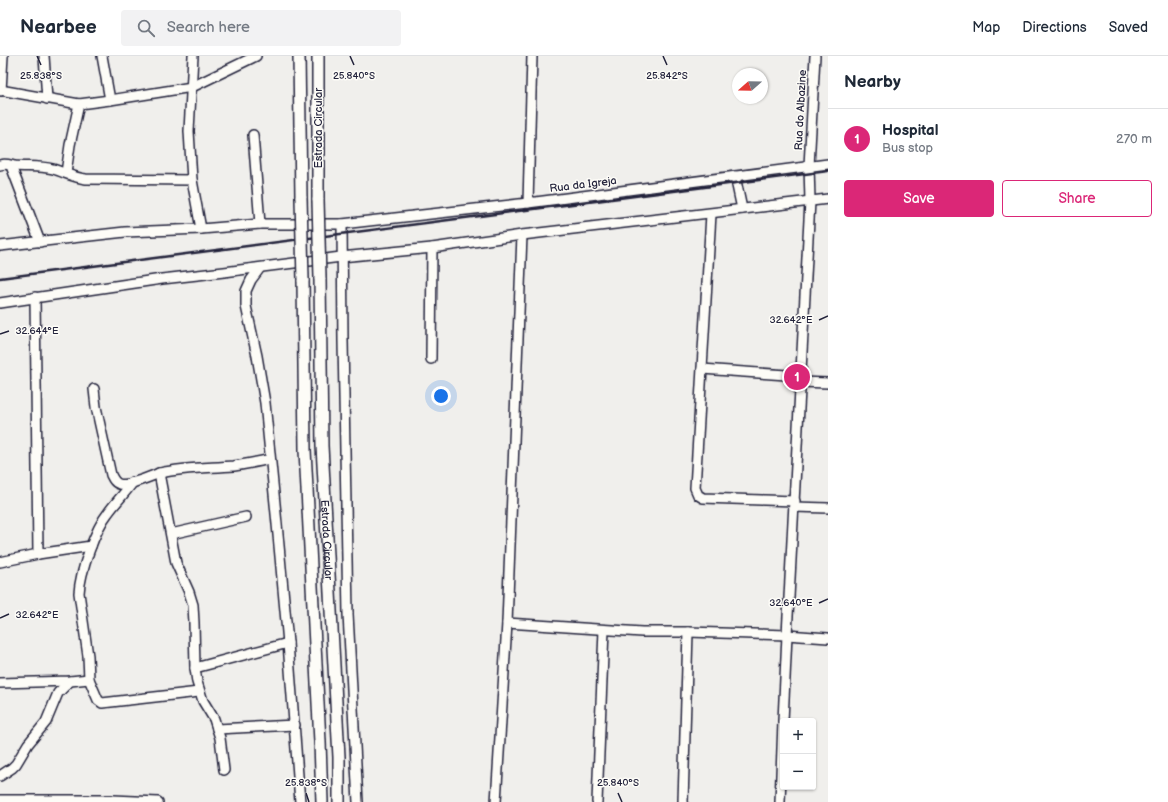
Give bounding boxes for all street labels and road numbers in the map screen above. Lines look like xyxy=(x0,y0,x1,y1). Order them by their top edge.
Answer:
street label: Rua do Albazine xyxy=(792,69,809,151)
street label: Estrada Circular xyxy=(312,87,325,168)
street label: Rua da Igreja xyxy=(549,174,617,195)
street label: Estrada Circular xyxy=(318,499,335,581)

